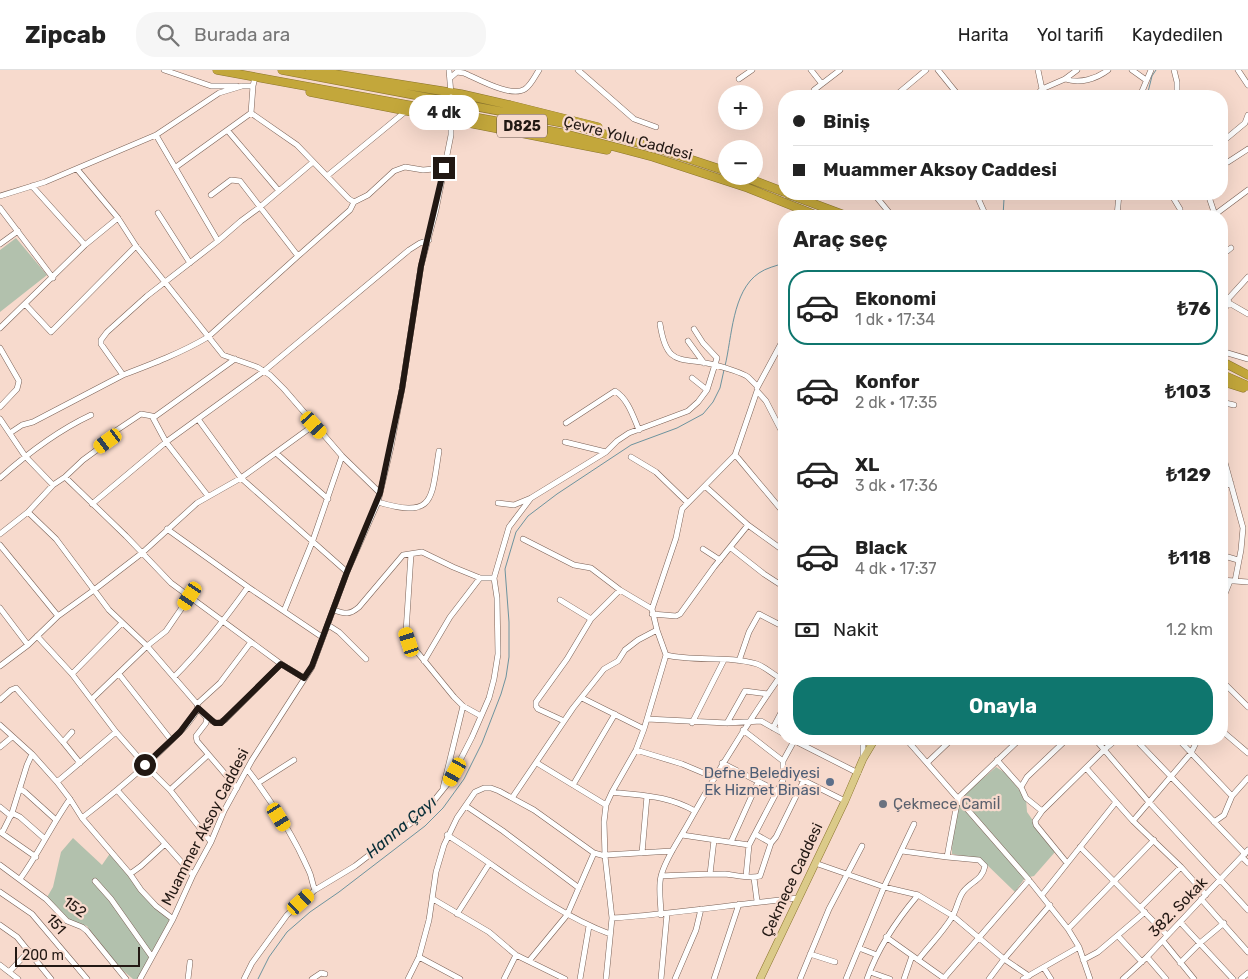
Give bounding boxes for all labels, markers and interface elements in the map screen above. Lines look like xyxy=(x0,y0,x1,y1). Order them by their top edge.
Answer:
search box xyxy=(136,12,486,57)
text: Zipcab xyxy=(25,21,106,49)
icon: search xyxy=(154,21,182,49)
text: Burada ara xyxy=(194,23,290,46)
text: Harita xyxy=(958,24,1009,46)
text: Yol tarifi xyxy=(1037,24,1104,46)
text: Kaydedilen xyxy=(1132,24,1223,46)
map controls xyxy=(718,85,763,185)
button: + xyxy=(718,85,763,130)
callout: 4 dk xyxy=(409,96,479,131)
text: 4 dk xyxy=(427,103,461,122)
text: Biniş xyxy=(823,110,870,133)
street label: Çevre Yolu Caddesi xyxy=(562,112,694,164)
road number: D825 xyxy=(497,114,547,138)
button: − xyxy=(718,140,763,185)
route end xyxy=(433,157,455,179)
text: Muammer Aksoy Caddesi xyxy=(823,158,1057,181)
text: Araç seç xyxy=(793,226,887,253)
icon: car xyxy=(795,285,840,330)
text: Ekonomi xyxy=(855,287,936,310)
text: ₺76 xyxy=(1177,297,1211,320)
text: 1 dk · 17:34 xyxy=(855,310,935,329)
icon: car xyxy=(795,368,840,413)
text: Konfor xyxy=(855,370,919,393)
text: ₺103 xyxy=(1165,380,1211,403)
text: 2 dk · 17:35 xyxy=(855,393,937,412)
car xyxy=(298,409,329,441)
car xyxy=(91,426,124,456)
icon: car xyxy=(795,451,840,496)
text: XL xyxy=(855,453,879,476)
text: ₺129 xyxy=(1166,463,1211,486)
text: 3 dk · 17:36 xyxy=(855,476,938,495)
icon: car xyxy=(795,534,840,579)
text: Black xyxy=(855,536,907,559)
text: ₺118 xyxy=(1168,546,1211,569)
text: 4 dk · 17:37 xyxy=(855,559,937,578)
car xyxy=(175,579,204,613)
icon: cash xyxy=(793,616,821,644)
text: Nakit xyxy=(833,618,879,641)
text: 1.2 km xyxy=(1166,620,1213,639)
car xyxy=(397,625,420,659)
button: Onayla xyxy=(793,677,1213,735)
street label: Muammer Aksoy Caddesi xyxy=(158,745,252,909)
route start xyxy=(134,754,156,776)
car xyxy=(441,755,468,789)
place label: Defne Belediyesi Ek Hizmet Binası xyxy=(704,764,820,799)
marker: Defne Belediyesi Ek Hizmet Binası xyxy=(824,776,836,788)
water label: Hanna Çayı xyxy=(362,792,440,862)
place label: Çekmece Camiİ xyxy=(893,795,1001,813)
marker: Çekmece Camiİ xyxy=(877,798,889,810)
car xyxy=(264,800,293,834)
street label: Çekmece Caddesi xyxy=(758,820,826,940)
street label: 382. Sokak xyxy=(1145,873,1211,941)
car xyxy=(284,886,317,918)
street label: 152 xyxy=(60,893,90,921)
street label: 151 xyxy=(42,910,70,938)
scale bar xyxy=(15,944,140,967)
text: 200 m xyxy=(22,947,64,964)

